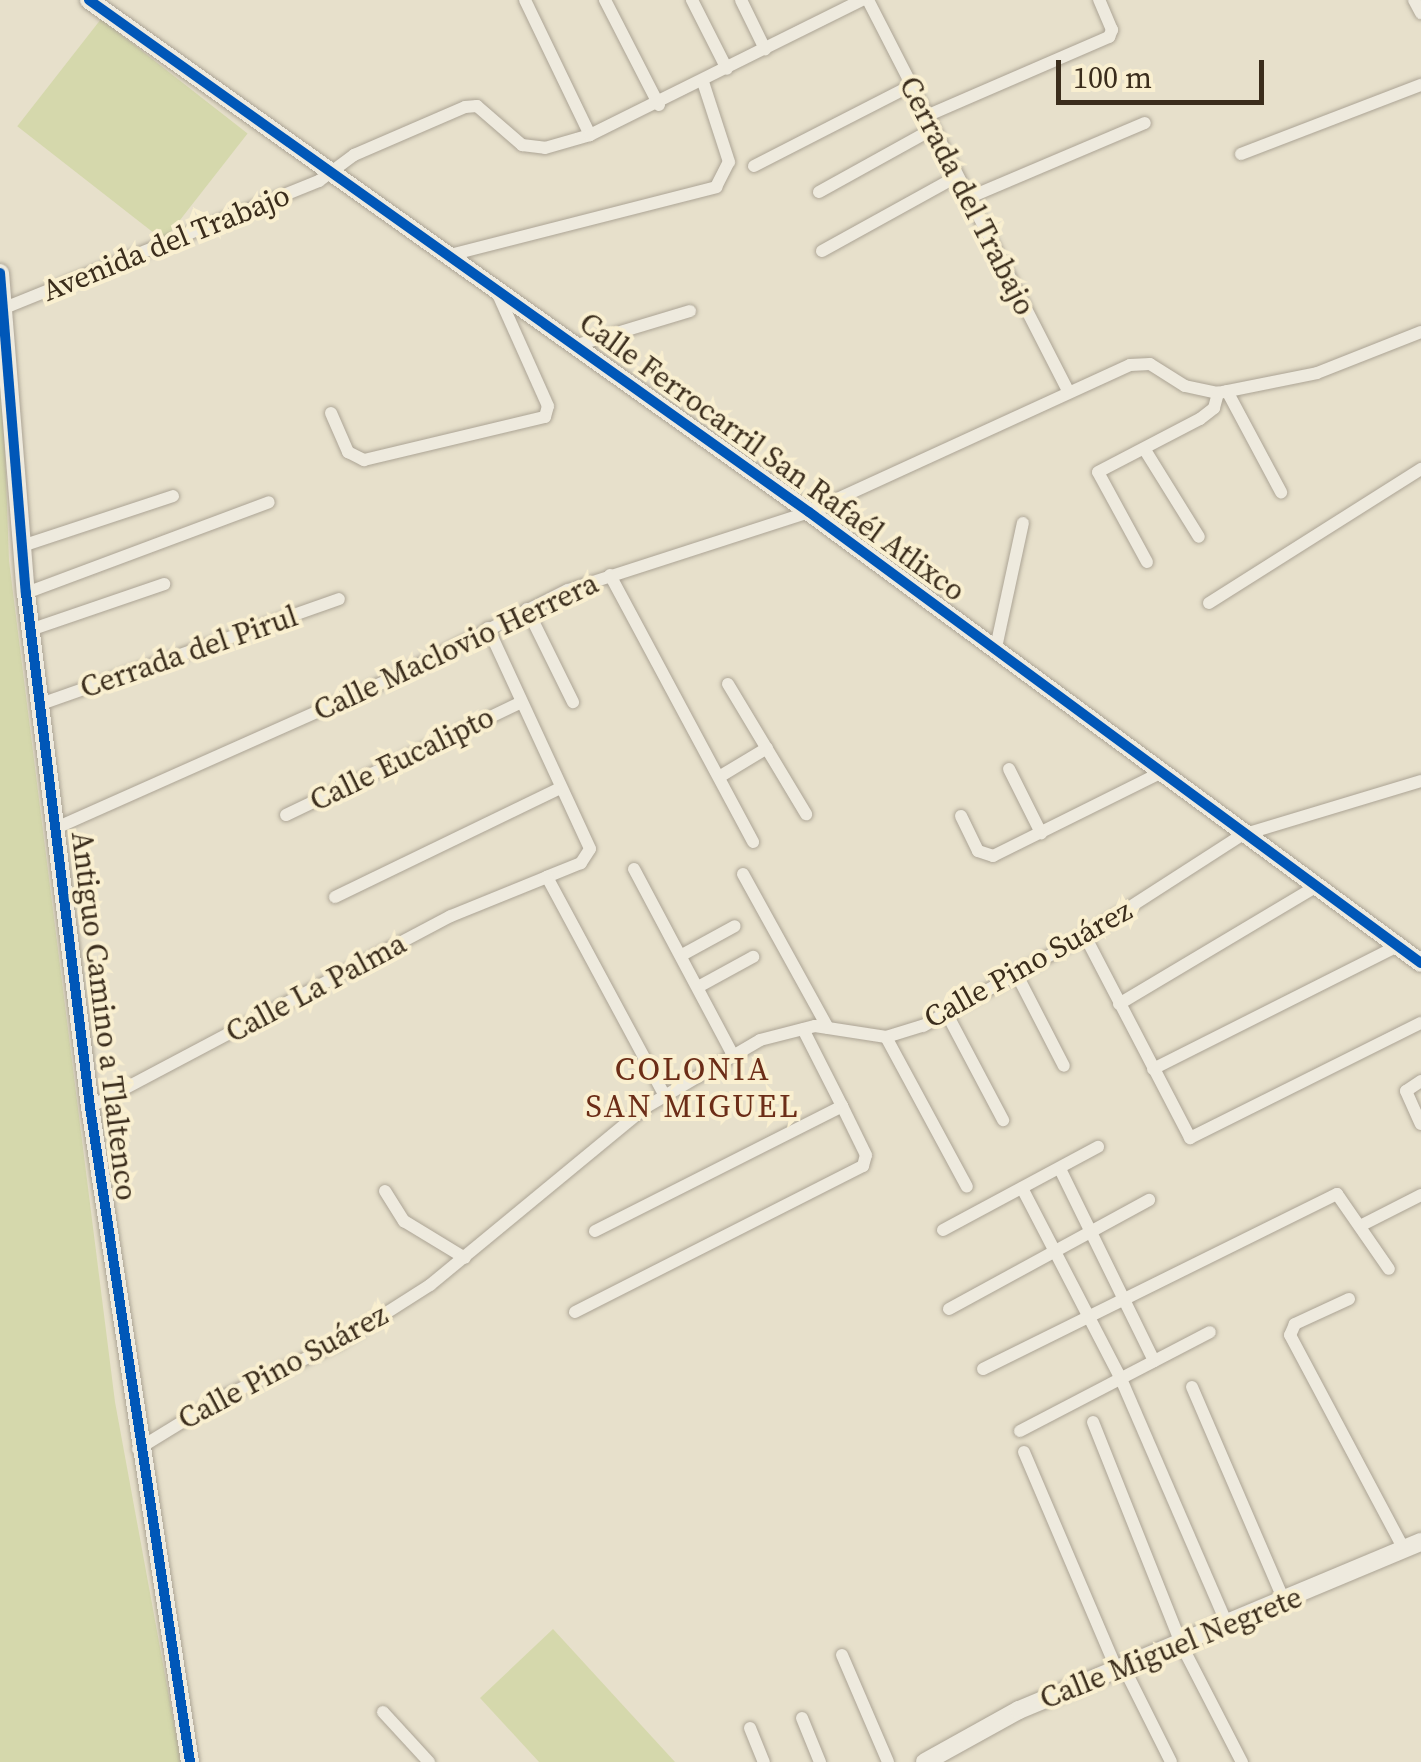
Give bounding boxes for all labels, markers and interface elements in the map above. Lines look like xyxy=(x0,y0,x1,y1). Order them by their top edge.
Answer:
scale bar xyxy=(1061,40,1268,102)
text: 100 m xyxy=(1073,57,1152,98)
street label: Cerrada del Trabajo xyxy=(891,70,1043,322)
street label: Avenida del Trabajo xyxy=(37,177,295,309)
street label: Calle Ferrocarril San Rafaél Atlixco xyxy=(572,305,972,609)
street label: Calle Maclovio Herrera xyxy=(308,565,604,729)
street label: Cerrada del Pirul xyxy=(76,598,302,706)
street label: Calle Eucalipto xyxy=(304,699,500,819)
street label: Antiguo Camino a Tlaltenco xyxy=(63,829,145,1203)
street label: Calle Pino Suárez xyxy=(918,892,1138,1036)
street label: Calle La Palma xyxy=(220,925,412,1051)
district label: COLONIA SAN MIGUEL xyxy=(586,1051,800,1126)
street label: Calle Pino Suárez xyxy=(172,1297,394,1437)
street label: Calle Miguel Negrete xyxy=(1035,1579,1307,1717)

